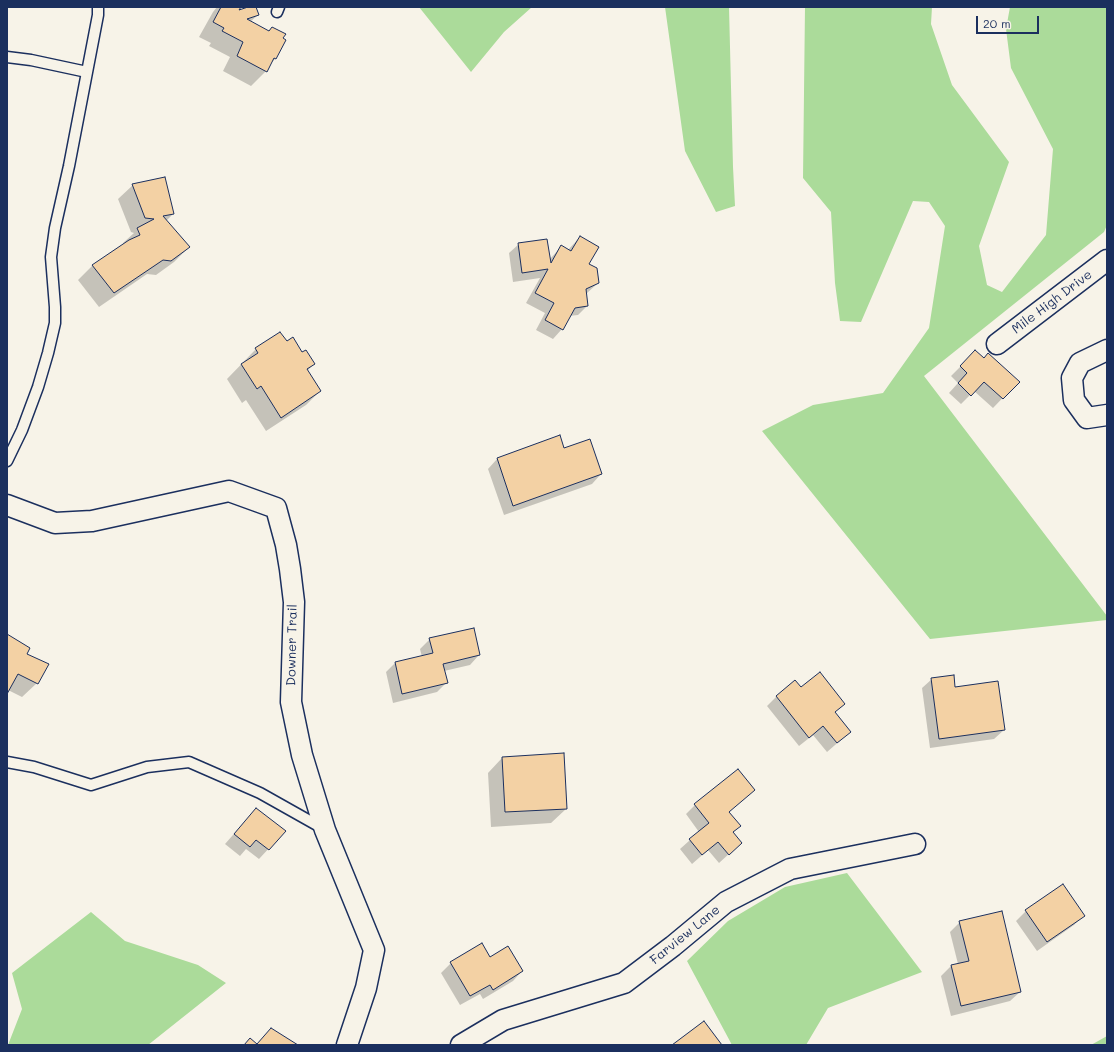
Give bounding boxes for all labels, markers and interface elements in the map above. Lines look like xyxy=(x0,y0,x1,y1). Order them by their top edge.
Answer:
scale bar xyxy=(978,8,1041,34)
text: 20 m xyxy=(983,15,1011,31)
street label: Mile High Drive xyxy=(1009,267,1095,337)
street label: Downer Trail xyxy=(283,604,301,686)
street label: Farview Lane xyxy=(647,902,723,968)

